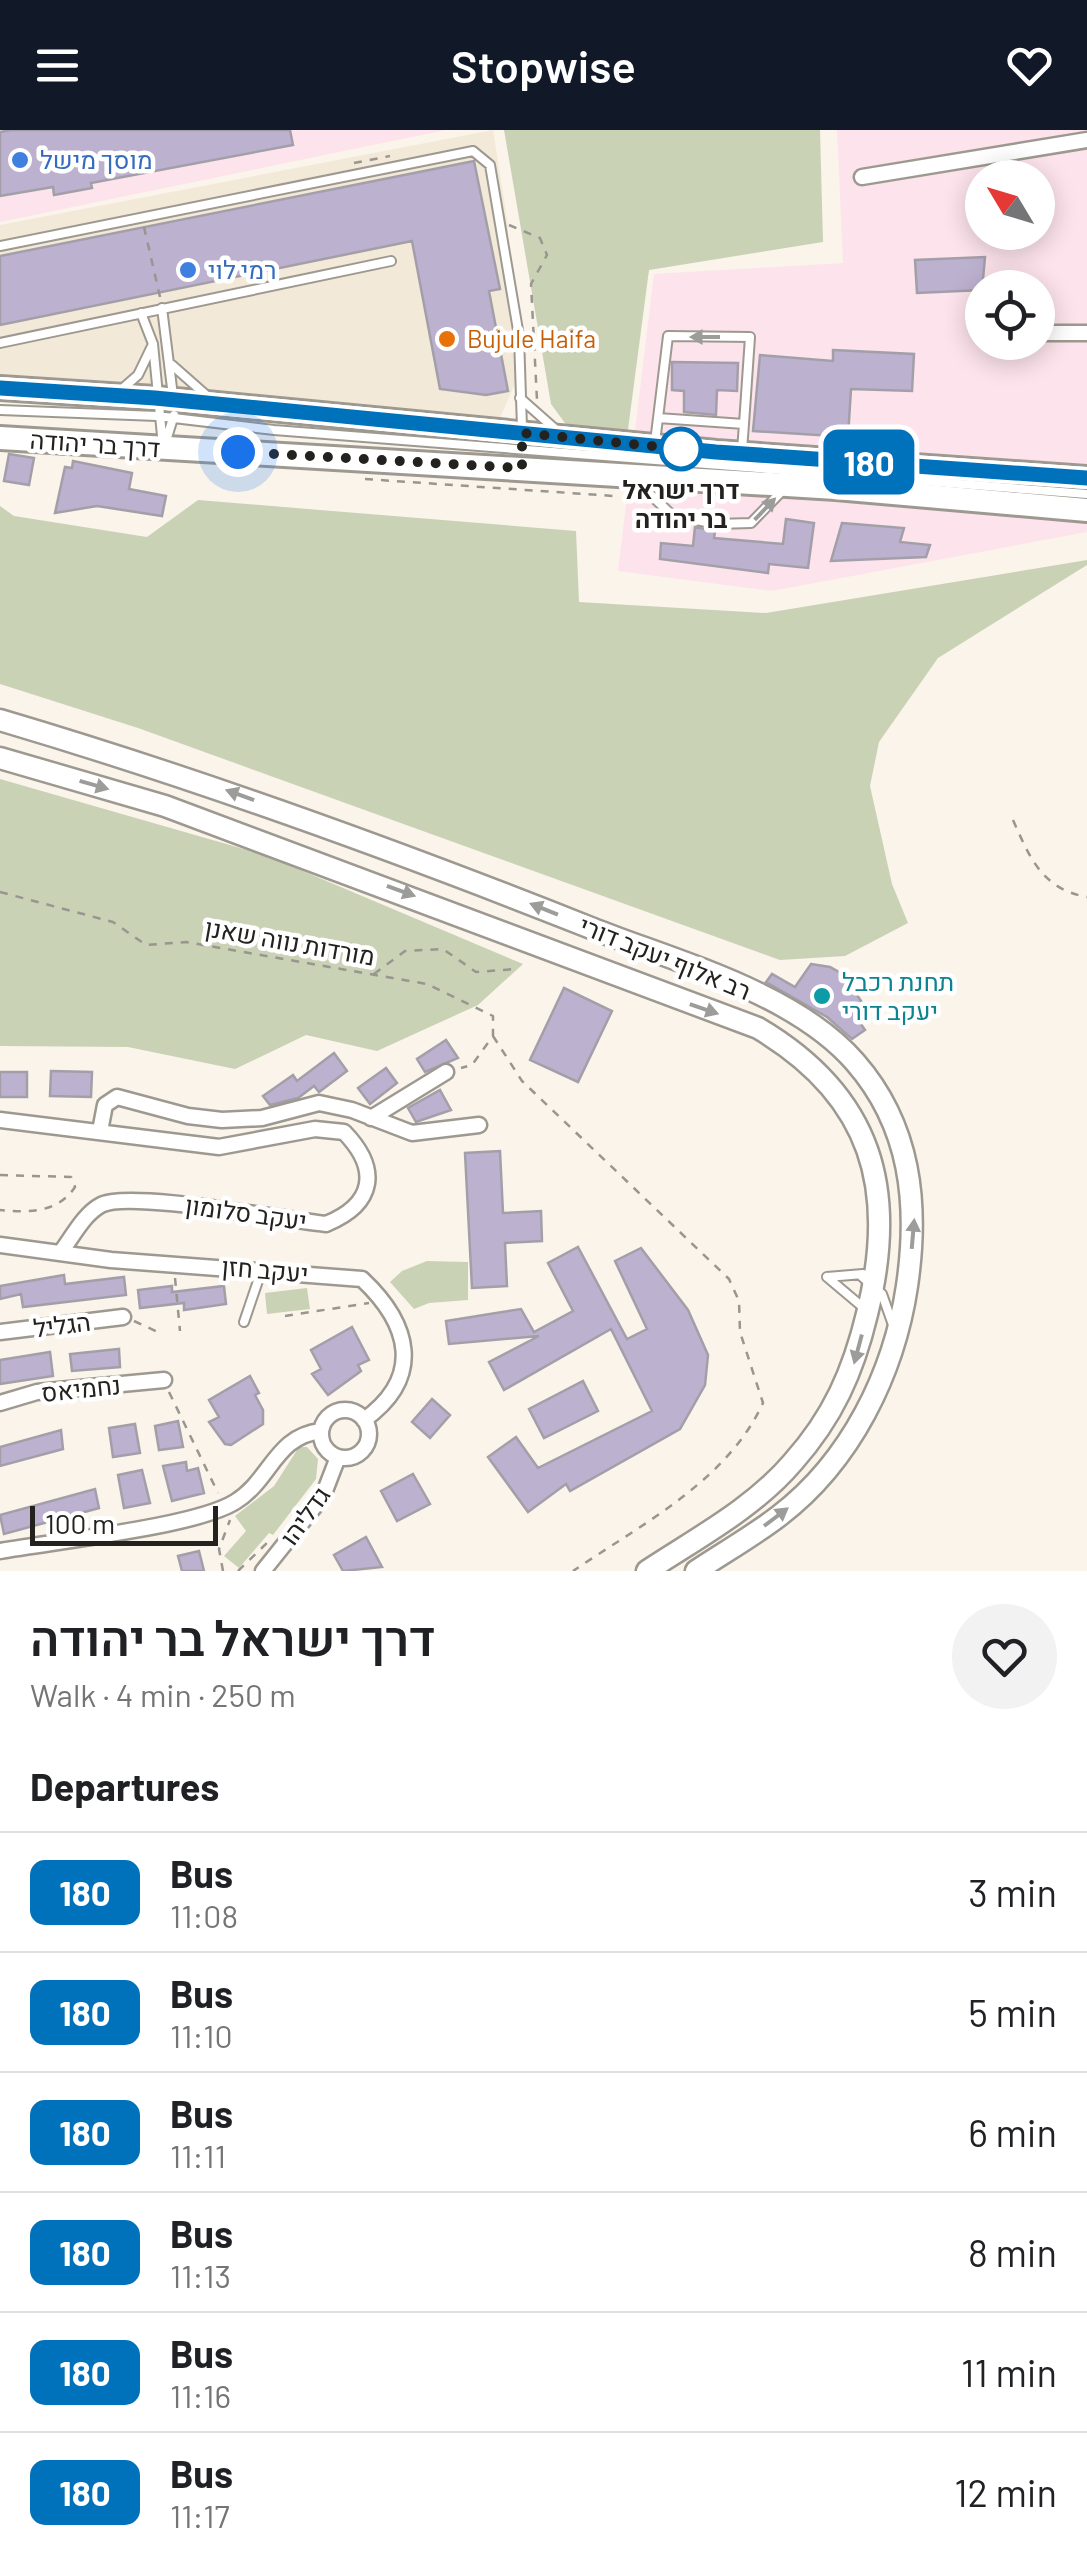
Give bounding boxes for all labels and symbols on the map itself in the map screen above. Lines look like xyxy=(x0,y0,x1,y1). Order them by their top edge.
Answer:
place label: מוסך מישל xyxy=(40,144,153,174)
marker: מוסך מישל xyxy=(9,149,31,171)
north arrow xyxy=(965,160,1055,250)
place label: רמי לוי xyxy=(208,254,276,284)
marker: רמי לוי xyxy=(177,259,199,281)
place label: Bujule Haifa xyxy=(467,323,596,353)
marker: Bujule Haifa xyxy=(436,328,458,350)
one-way arrow xyxy=(688,329,720,345)
street label: דרך בר יהודה xyxy=(29,423,161,463)
your location xyxy=(213,427,263,477)
marker: דרך ישראל בר יהודה xyxy=(660,428,702,470)
line badge: 180 xyxy=(812,430,926,494)
place label: דרך ישראל בר יהודה xyxy=(622,474,740,533)
one-way arrow xyxy=(752,497,776,521)
one-way arrow xyxy=(79,778,109,793)
one-way arrow xyxy=(225,787,255,802)
one-way arrow xyxy=(386,884,416,899)
one-way arrow xyxy=(529,901,559,917)
street label: רב אלוף יעקב דורי xyxy=(575,909,756,1005)
street label: מורדות נווה שאנן xyxy=(203,911,378,971)
place label: תחנת רכבל יעקב דורי xyxy=(842,966,954,1025)
marker: תחנת רכבל יעקב דורי xyxy=(811,985,833,1007)
one-way arrow xyxy=(689,1002,719,1017)
street label: יעקב סלומון xyxy=(183,1189,309,1235)
one-way arrow xyxy=(906,1217,922,1249)
street label: יעקב חזן xyxy=(220,1250,310,1288)
street label: הגליל xyxy=(31,1306,92,1342)
one-way arrow xyxy=(850,1334,866,1365)
street label: נחמיאס xyxy=(40,1369,122,1407)
street label: גדליהו xyxy=(273,1480,335,1551)
scale bar xyxy=(30,1501,218,1546)
one-way arrow xyxy=(763,1507,789,1527)

